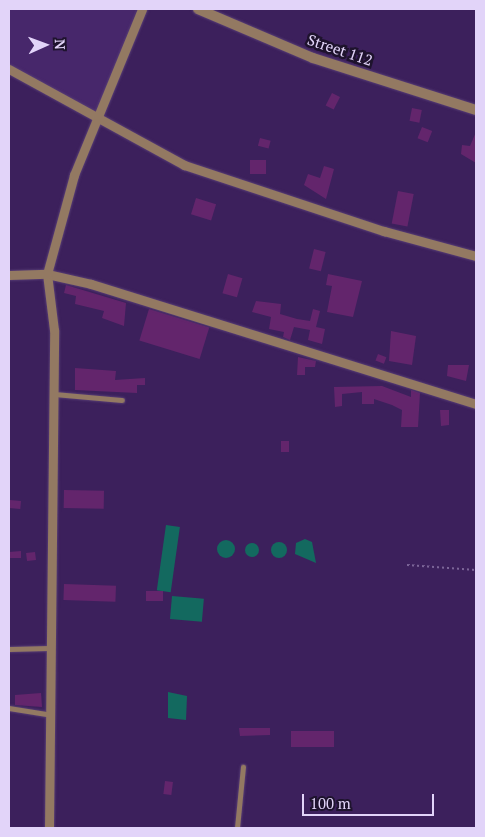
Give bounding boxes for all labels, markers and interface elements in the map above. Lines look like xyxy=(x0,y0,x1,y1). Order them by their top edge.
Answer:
north arrow xyxy=(20,20,70,70)
street label: Street 112 xyxy=(305,30,375,70)
text: N xyxy=(51,39,70,50)
scale bar xyxy=(305,784,438,816)
text: 100 m xyxy=(310,793,351,813)

